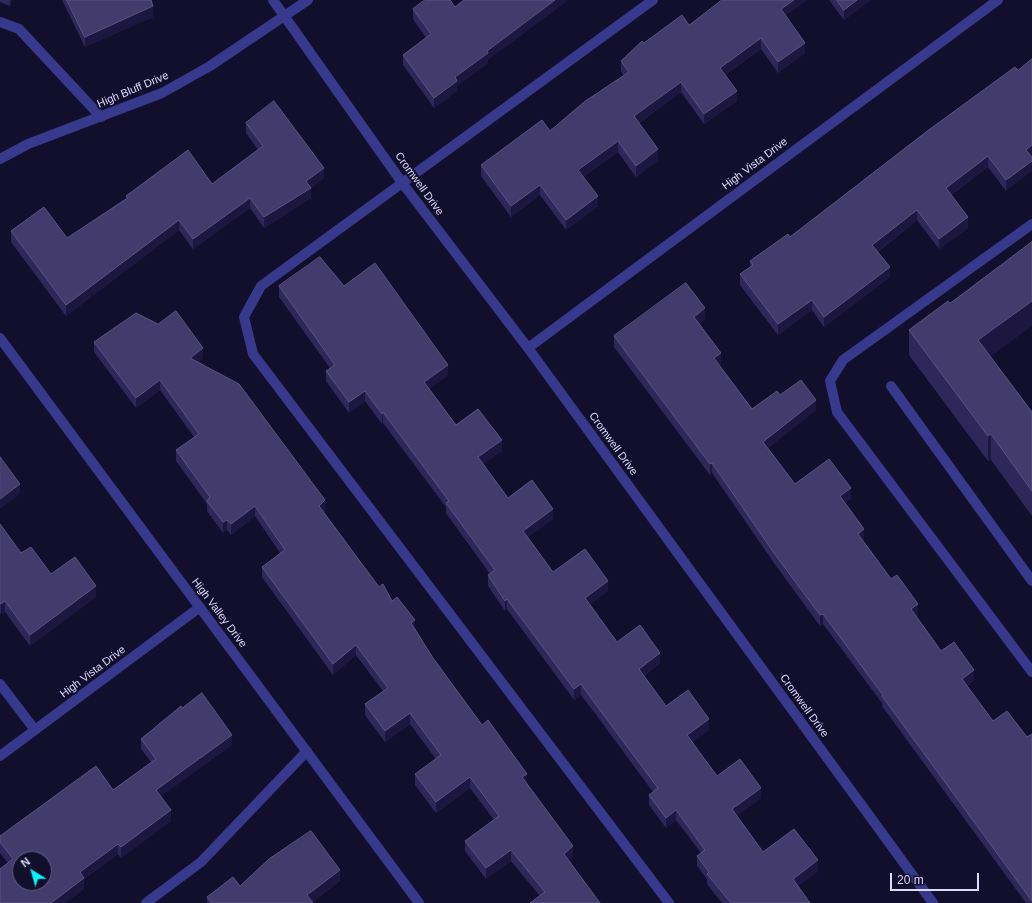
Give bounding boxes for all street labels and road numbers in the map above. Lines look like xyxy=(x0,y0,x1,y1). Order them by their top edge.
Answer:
street label: High Bluff Drive xyxy=(95,69,171,111)
street label: High Vista Drive xyxy=(720,135,790,193)
street label: Cromwell Drive xyxy=(392,150,446,218)
street label: Cromwell Drive xyxy=(586,410,640,478)
street label: High Valley Drive xyxy=(189,576,249,650)
street label: High Vista Drive xyxy=(58,643,128,701)
street label: Cromwell Drive xyxy=(777,672,831,740)

